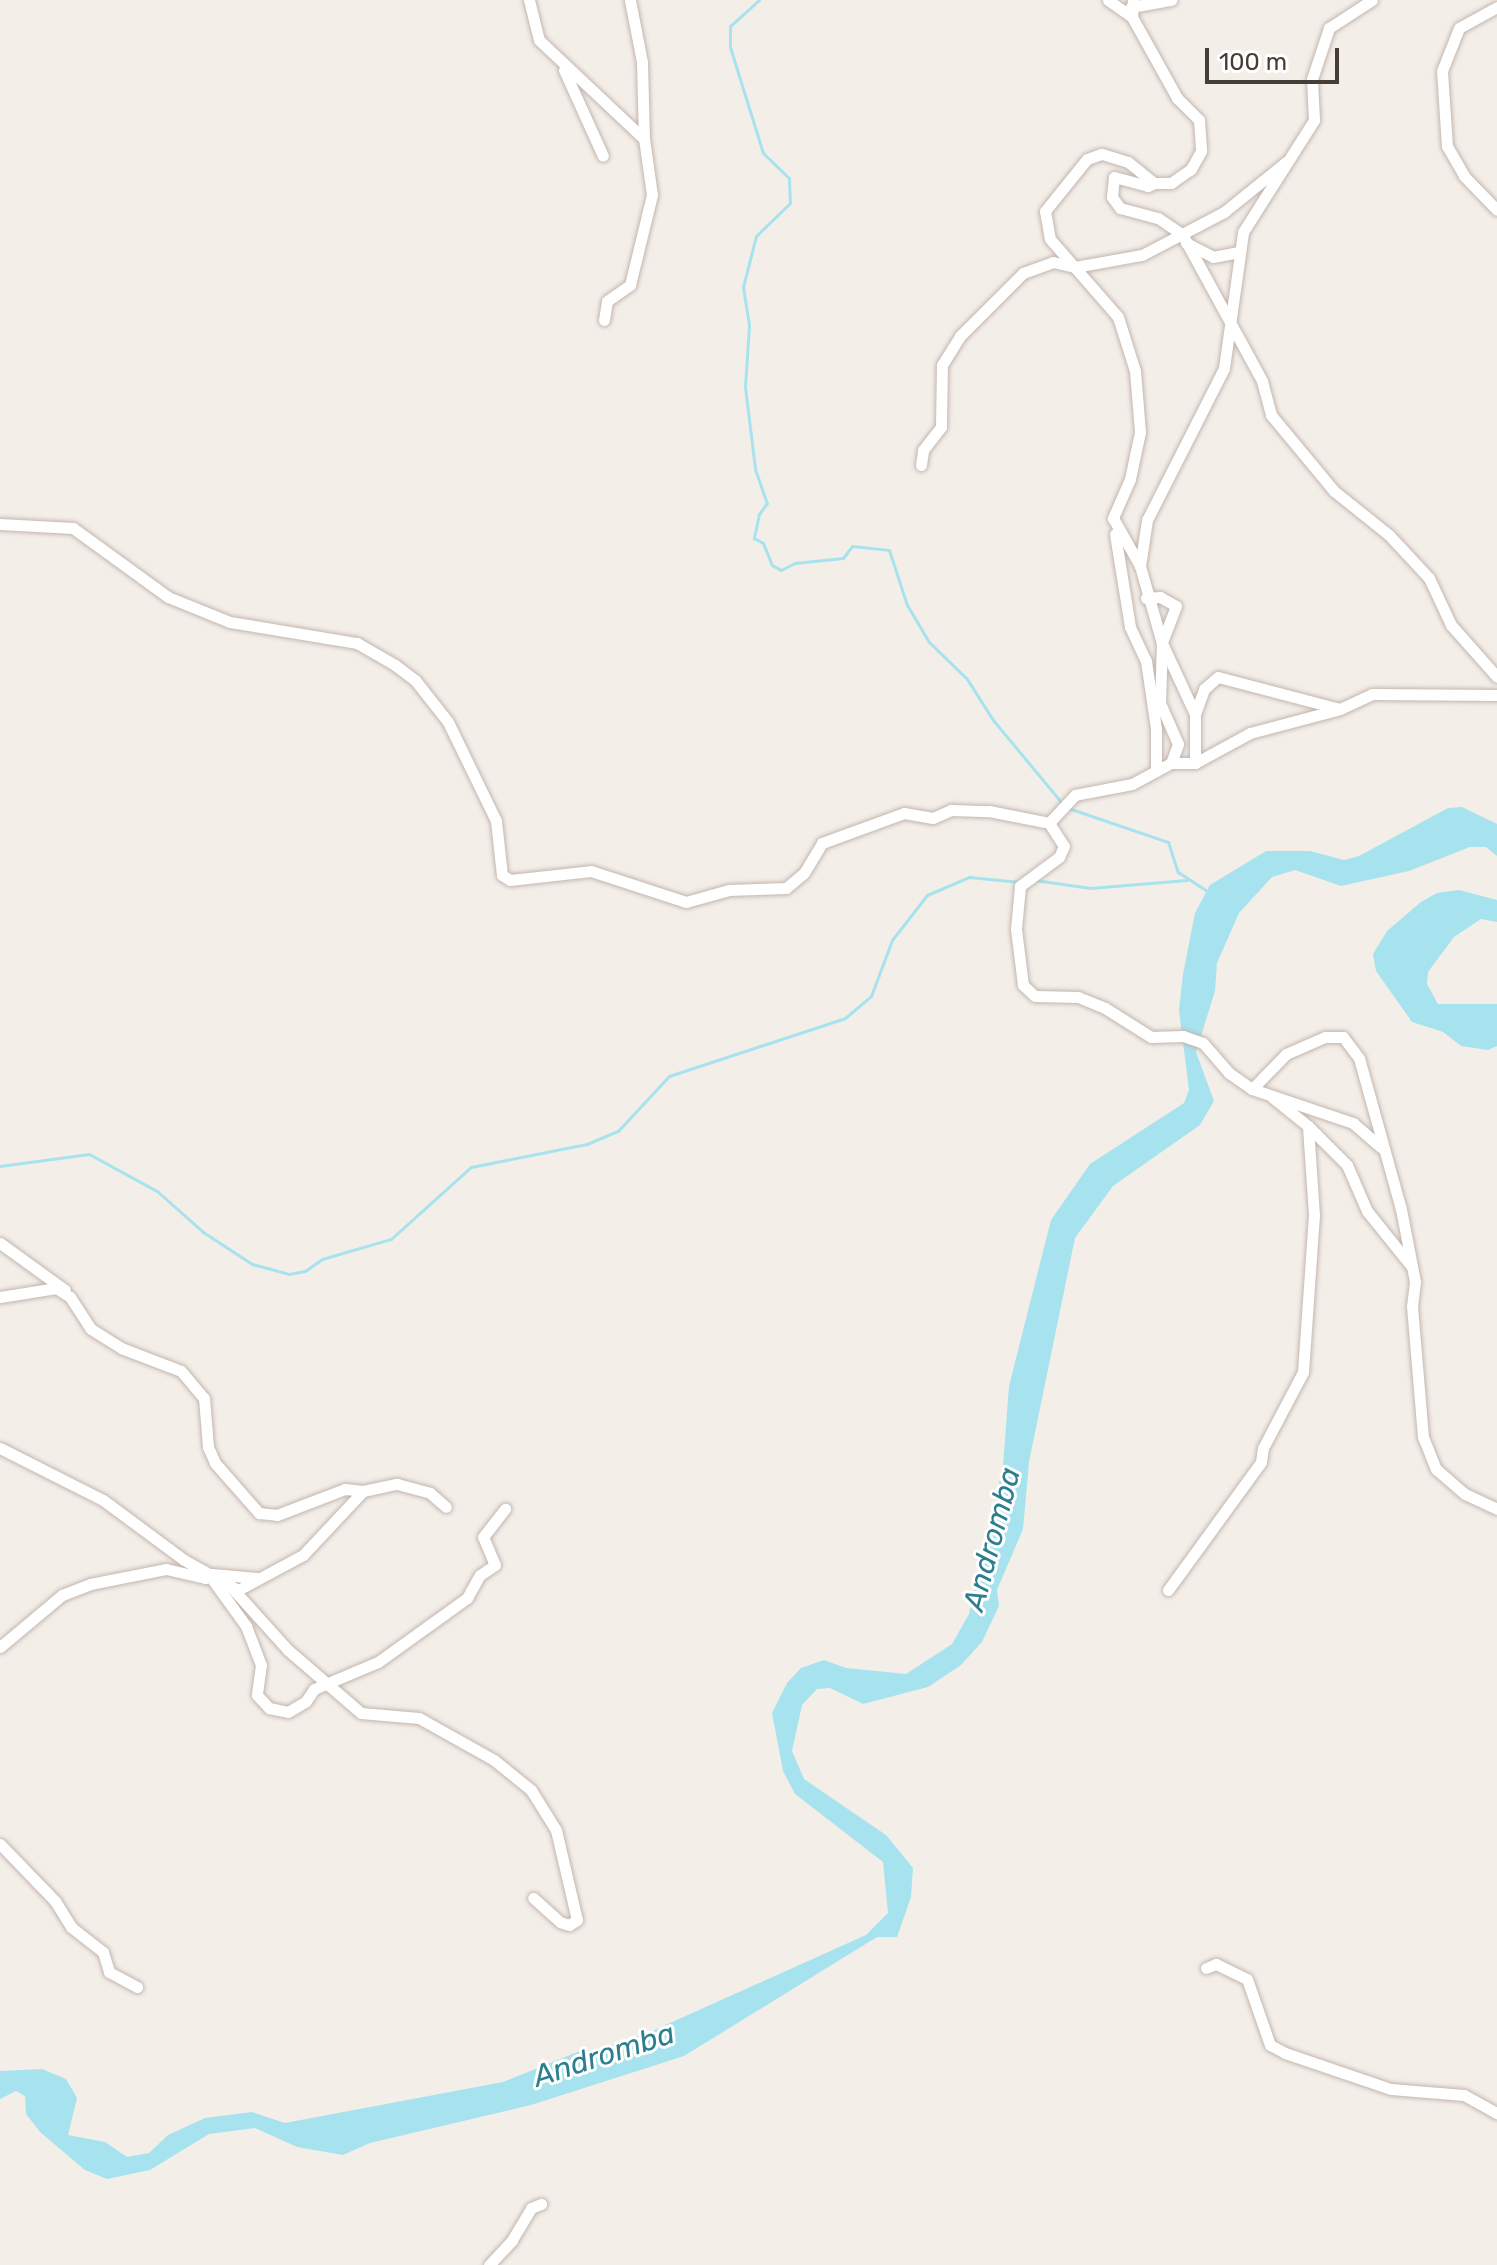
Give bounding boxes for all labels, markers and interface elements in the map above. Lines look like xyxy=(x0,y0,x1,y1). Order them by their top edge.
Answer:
scale bar xyxy=(1209,32,1343,82)
text: 100 m xyxy=(1219,48,1287,76)
water label: Andromba xyxy=(956,1463,1028,1615)
water label: Andromba xyxy=(529,2015,679,2095)

